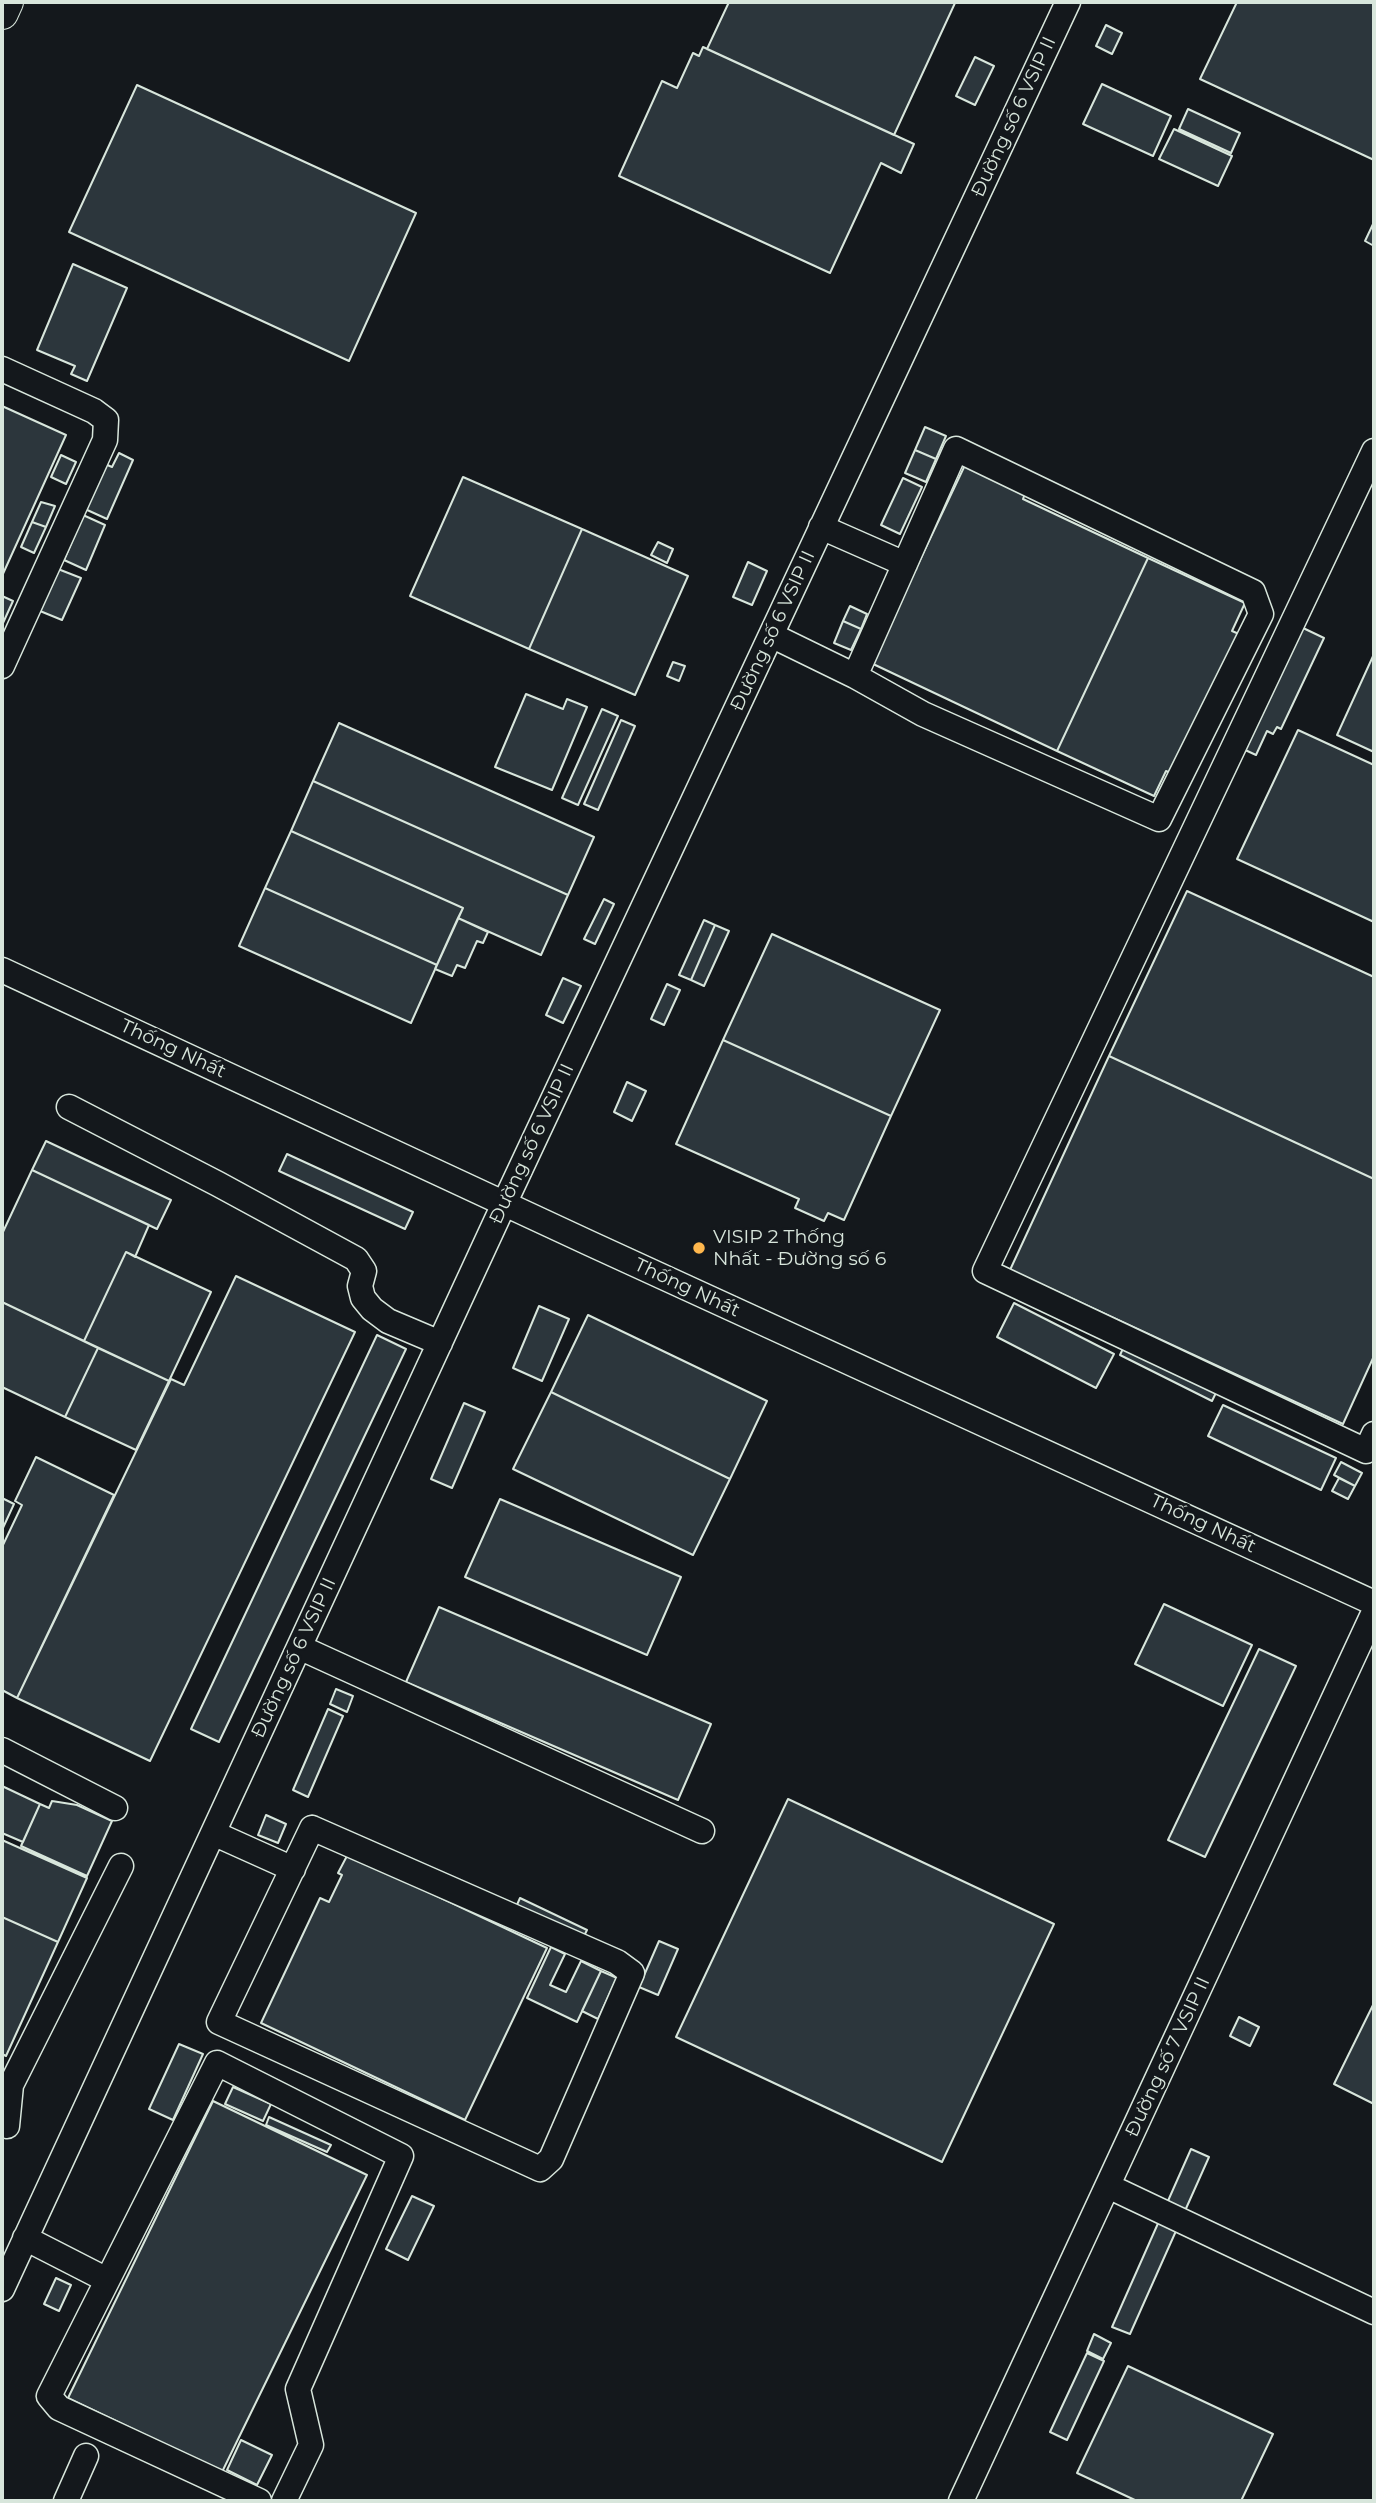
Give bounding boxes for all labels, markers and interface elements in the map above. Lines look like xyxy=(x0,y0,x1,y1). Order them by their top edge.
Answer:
street label: Đường số 6 VSIP II xyxy=(967,33,1061,201)
street label: Đường số 6 VSIP II xyxy=(726,547,820,715)
street label: Thống Nhất xyxy=(117,1015,229,1083)
street label: Đường số 6 VSIP II xyxy=(485,1060,579,1228)
place label: VISIP 2 Thống Nhất - Đường số 6 xyxy=(713,1226,886,1270)
marker: VISIP 2 Thống Nhất - Đường số 6 xyxy=(691,1240,707,1256)
street label: Thống Nhất xyxy=(631,1254,743,1322)
street label: Thống Nhất xyxy=(1147,1490,1259,1558)
street label: Đường số 6 VSIP II xyxy=(247,1574,341,1742)
street label: Đường số 7 VSIP II xyxy=(1121,1973,1215,2141)

